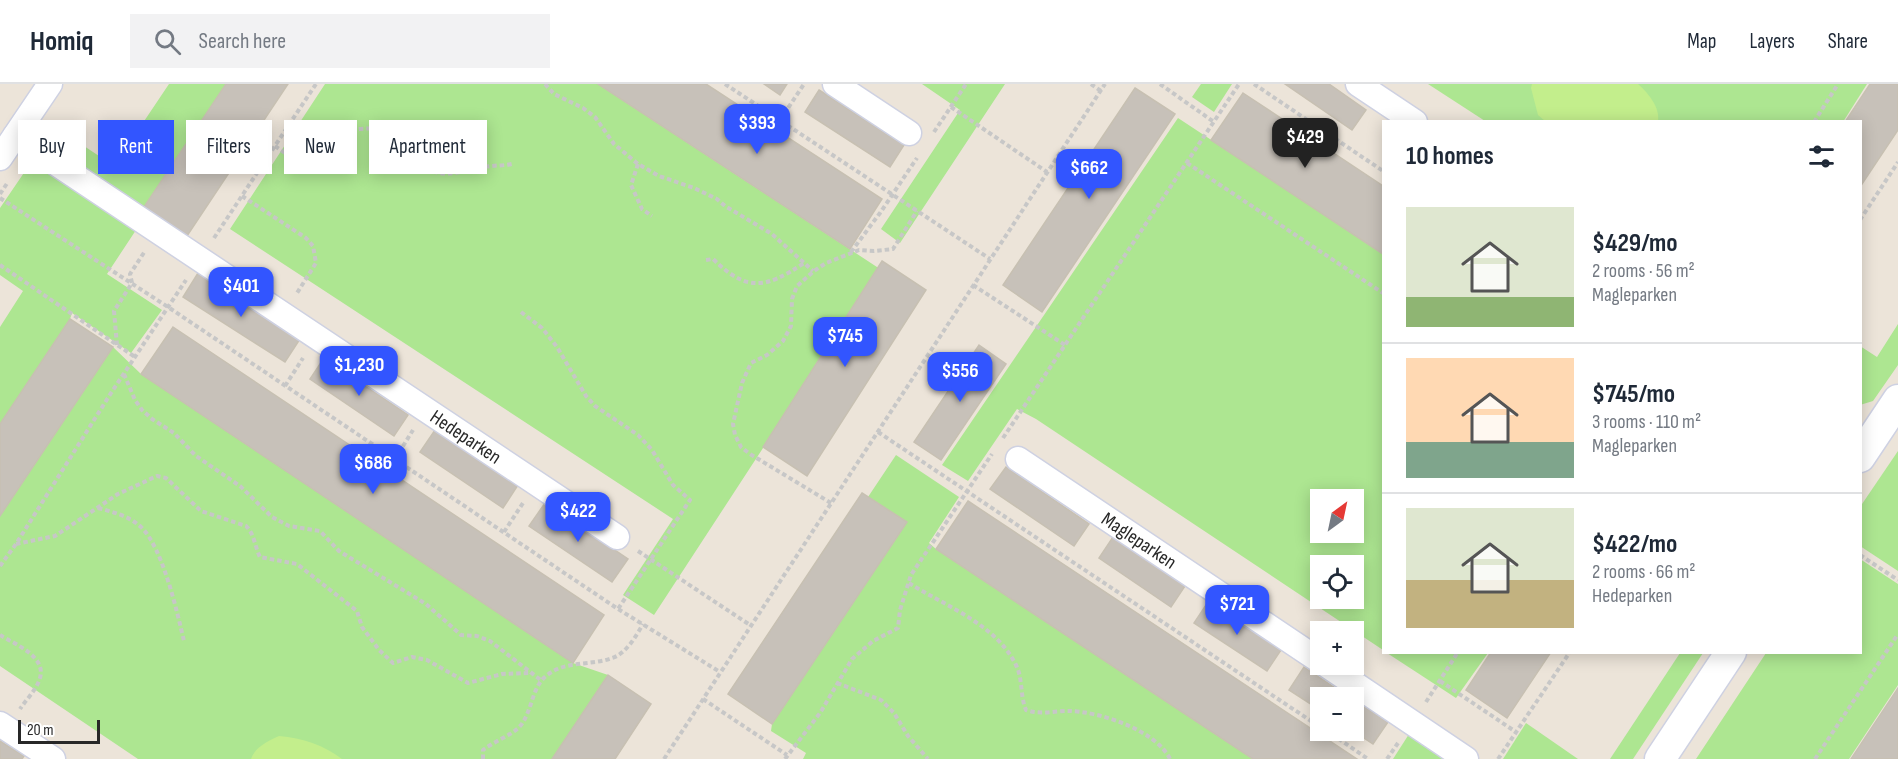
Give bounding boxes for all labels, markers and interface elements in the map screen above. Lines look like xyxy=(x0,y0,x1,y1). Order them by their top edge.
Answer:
search box xyxy=(130,14,550,68)
text: Homiq xyxy=(30,25,94,58)
icon: search xyxy=(151,25,184,58)
text: Search here xyxy=(199,28,286,55)
text: Map xyxy=(1687,29,1716,54)
text: Layers xyxy=(1749,29,1795,54)
text: Share xyxy=(1828,29,1868,54)
pin: $393 xyxy=(721,104,793,155)
text: $393 xyxy=(738,111,776,135)
pin: $429 xyxy=(1269,118,1341,169)
chip: Buy xyxy=(18,120,86,174)
chip: Rent xyxy=(98,120,174,174)
chip: Filters xyxy=(186,120,272,174)
chip: New xyxy=(284,120,357,174)
chip: Apartment xyxy=(369,120,487,174)
text: $429 xyxy=(1286,125,1324,149)
icon: filters xyxy=(1805,140,1838,173)
text: 10 homes xyxy=(1406,141,1494,172)
pin: $662 xyxy=(1053,149,1125,200)
text: $662 xyxy=(1070,156,1108,180)
text: $429/mo xyxy=(1592,228,1678,259)
icon: home xyxy=(1454,231,1526,303)
text: 2 rooms · 56 m² xyxy=(1592,259,1695,283)
pin: $401 xyxy=(205,267,277,318)
text: $401 xyxy=(223,274,259,298)
text: Magleparken xyxy=(1592,283,1677,307)
pin: $745 xyxy=(809,317,881,368)
text: $745 xyxy=(827,324,863,348)
pin: $1,230 xyxy=(310,346,408,397)
pin: $556 xyxy=(924,352,996,403)
text: $1,230 xyxy=(334,353,384,377)
text: $556 xyxy=(941,359,979,383)
text: $745/mo xyxy=(1592,379,1675,410)
icon: home xyxy=(1454,382,1526,454)
street label: Hedeparken xyxy=(425,405,506,470)
text: 3 rooms · 110 m² xyxy=(1592,410,1701,434)
text: Magleparken xyxy=(1592,434,1677,458)
pin: $686 xyxy=(337,444,409,495)
text: $686 xyxy=(354,451,392,475)
north arrow xyxy=(1310,489,1364,543)
map controls xyxy=(1310,489,1364,741)
pin: $422 xyxy=(542,492,614,543)
text: $422 xyxy=(559,499,597,523)
street label: Magleparken xyxy=(1097,507,1181,575)
text: $422/mo xyxy=(1592,529,1677,560)
icon: home xyxy=(1454,532,1526,604)
button: locate xyxy=(1310,555,1364,609)
text: 2 rooms · 66 m² xyxy=(1592,560,1696,584)
text: Hedeparken xyxy=(1592,584,1672,608)
pin: $721 xyxy=(1201,585,1273,636)
text: $721 xyxy=(1219,592,1255,616)
button: + xyxy=(1310,621,1364,675)
button: − xyxy=(1310,687,1364,741)
scale bar xyxy=(18,717,100,744)
text: 20 m xyxy=(27,721,54,740)

